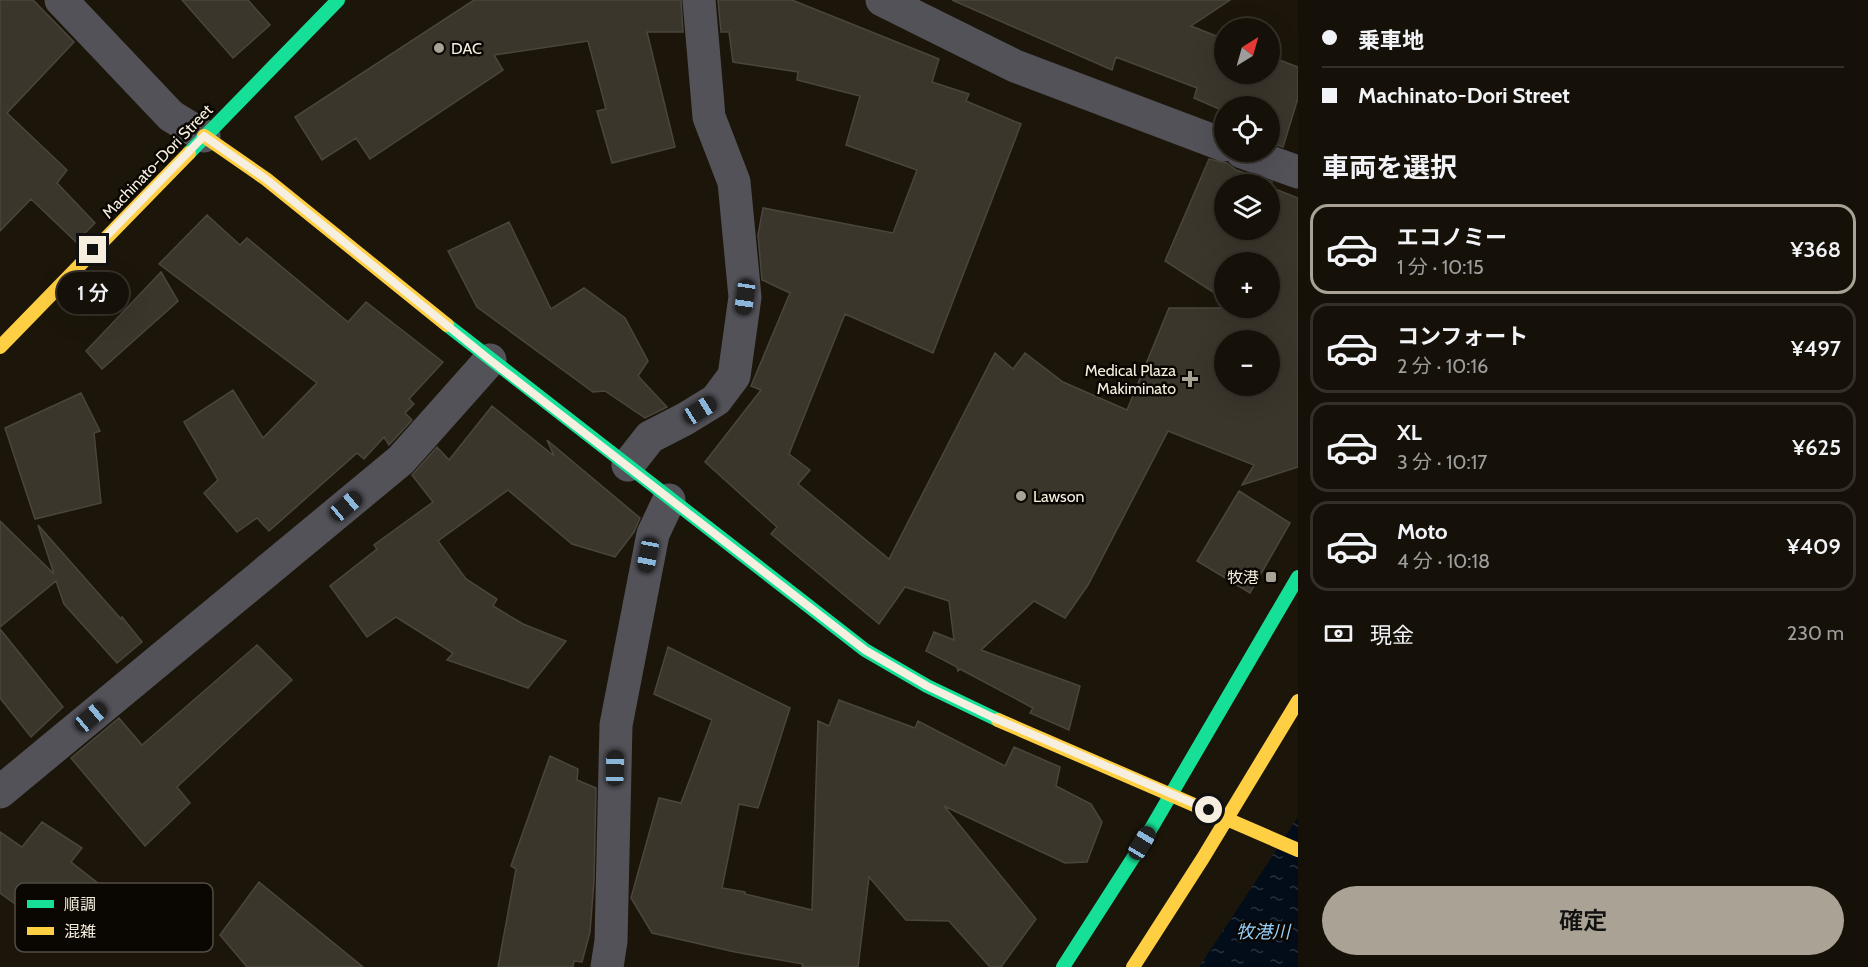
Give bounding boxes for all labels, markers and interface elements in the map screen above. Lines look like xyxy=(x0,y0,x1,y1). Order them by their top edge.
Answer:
north arrow xyxy=(1214,18,1280,84)
map controls xyxy=(1214,18,1280,396)
text: 乗車地 xyxy=(1358,27,1424,54)
place label: DAC xyxy=(451,39,482,58)
marker: DAC xyxy=(432,41,446,55)
text: Machinato-Dori Street xyxy=(1358,82,1570,109)
button: locate xyxy=(1214,96,1280,162)
street label: Machinato-Dori Street xyxy=(98,100,217,222)
text: 車両を選択 xyxy=(1322,151,1457,184)
button: layers xyxy=(1214,174,1280,240)
icon: car xyxy=(1325,222,1379,276)
text: エコノミー xyxy=(1397,224,1507,251)
route end xyxy=(79,236,106,263)
text: ¥368 xyxy=(1790,236,1841,263)
button: + xyxy=(1214,252,1280,318)
text: 1 分 · 10:15 xyxy=(1397,255,1484,279)
callout: 1 分 xyxy=(57,271,129,313)
car xyxy=(734,278,756,316)
text: 1 分 xyxy=(77,281,109,305)
icon: car xyxy=(1325,321,1379,375)
text: コンフォート xyxy=(1397,323,1528,350)
button: − xyxy=(1214,330,1280,396)
text: ¥497 xyxy=(1791,335,1841,362)
text: 2 分 · 10:16 xyxy=(1397,354,1488,378)
place label: Medical Plaza Makiminato xyxy=(1085,361,1176,398)
marker: Medical Plaza Makiminato xyxy=(1181,370,1199,388)
car xyxy=(680,393,720,427)
text: XL xyxy=(1397,419,1422,446)
icon: car xyxy=(1325,420,1379,474)
text: ¥625 xyxy=(1792,434,1841,461)
text: 3 分 · 10:17 xyxy=(1397,450,1487,474)
place label: Lawson xyxy=(1033,487,1085,506)
car xyxy=(326,488,366,524)
marker: Lawson xyxy=(1014,489,1028,503)
text: Moto xyxy=(1397,518,1448,545)
icon: car xyxy=(1325,519,1379,573)
text: ¥409 xyxy=(1787,533,1841,560)
car xyxy=(636,536,660,574)
text: 4 分 · 10:18 xyxy=(1397,549,1490,573)
place label: 牧港 xyxy=(1227,568,1259,587)
marker: 牧港 xyxy=(1264,570,1278,584)
icon: cash xyxy=(1322,617,1355,650)
text: 230 m xyxy=(1787,621,1844,645)
text: 現金 xyxy=(1370,622,1414,649)
car xyxy=(71,699,111,735)
car xyxy=(606,750,624,786)
route start xyxy=(1195,796,1222,823)
car xyxy=(1125,823,1159,863)
legend xyxy=(15,883,213,952)
button: 確定 xyxy=(1322,886,1844,955)
text: 順調 xyxy=(64,895,96,914)
water label: 牧港川 xyxy=(1236,921,1292,943)
text: 混雑 xyxy=(64,922,96,941)

